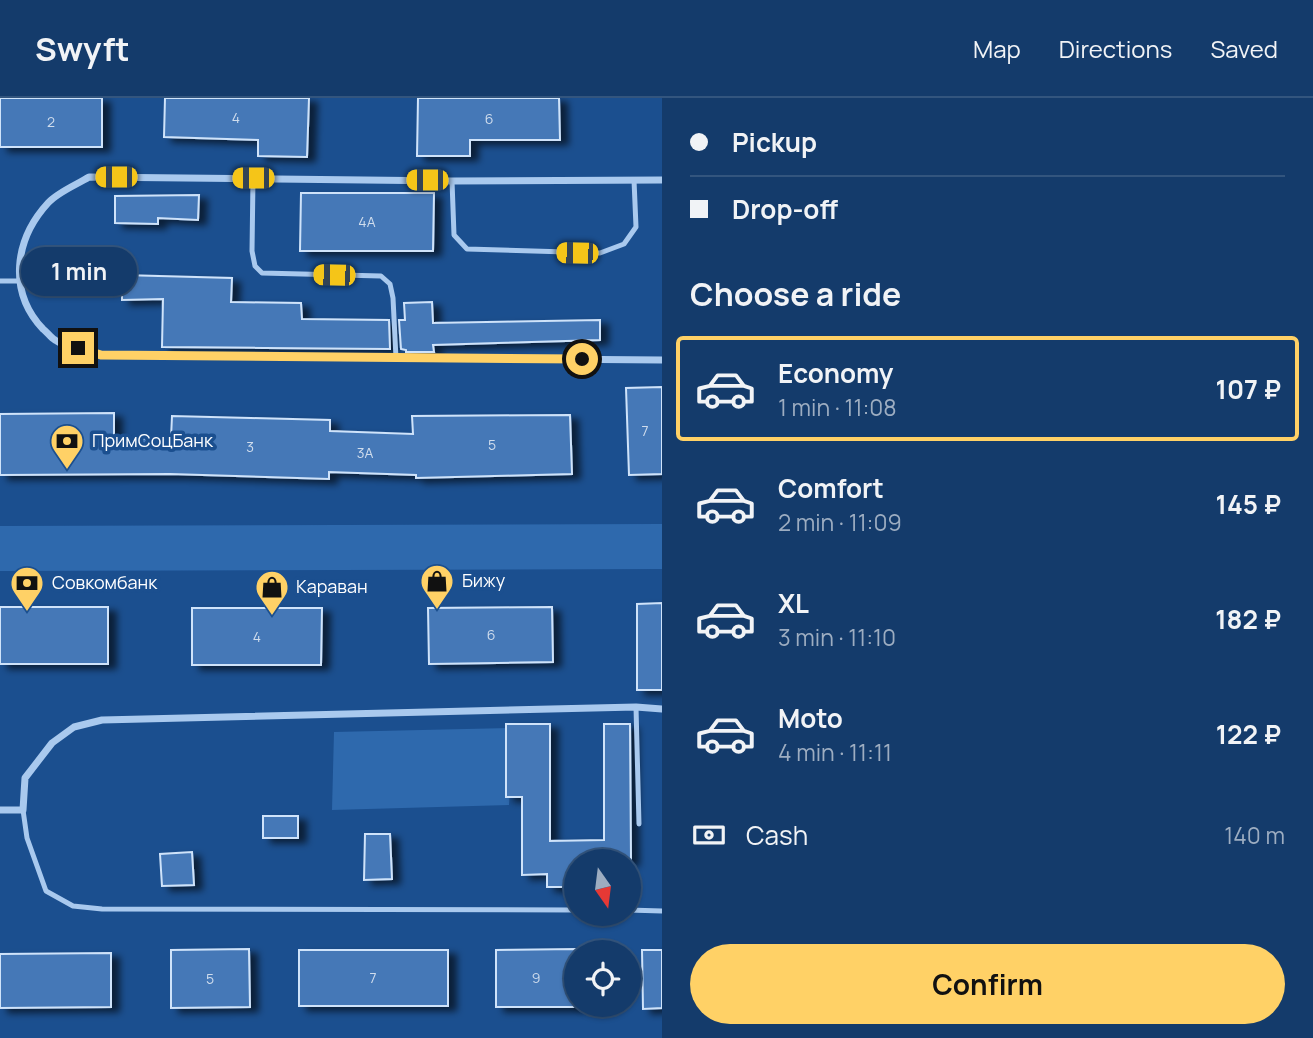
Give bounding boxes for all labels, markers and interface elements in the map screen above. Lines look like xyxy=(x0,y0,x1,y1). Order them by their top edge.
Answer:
text: Swyft xyxy=(35,26,130,71)
text: Map xyxy=(973,32,1021,65)
text: Directions xyxy=(1059,32,1172,65)
text: Saved xyxy=(1210,32,1278,65)
house number: 4 xyxy=(232,108,240,127)
house number: 6 xyxy=(485,109,493,128)
house number: 2 xyxy=(47,112,55,131)
text: Pickup xyxy=(732,124,817,160)
car xyxy=(96,167,138,188)
car xyxy=(233,168,275,189)
car xyxy=(407,170,449,191)
text: Drop-off xyxy=(732,191,838,227)
house number: 4А xyxy=(358,212,376,231)
car xyxy=(556,242,599,264)
callout: 1 min xyxy=(20,246,136,296)
text: 1 min xyxy=(51,255,107,287)
car xyxy=(313,264,356,286)
text: Choose a ride xyxy=(690,272,901,316)
route end xyxy=(62,332,94,364)
route start xyxy=(566,343,598,375)
text: Economy xyxy=(778,355,893,391)
icon: car xyxy=(694,357,757,420)
text: 107 ₽ xyxy=(1216,371,1281,407)
text: 1 min · 11:08 xyxy=(778,391,897,423)
house number: 7 xyxy=(641,421,649,440)
bank icon: ПримСоцБанк xyxy=(48,422,86,471)
place label: ПримСоцБанк xyxy=(92,428,214,452)
house number: 5 xyxy=(488,435,496,454)
house number: 3 xyxy=(246,437,254,456)
house number: 3А xyxy=(357,443,373,462)
text: Comfort xyxy=(778,470,884,506)
icon: car xyxy=(694,472,757,535)
text: 145 ₽ xyxy=(1216,486,1281,522)
text: 2 min · 11:09 xyxy=(778,506,902,538)
shop icon: Бижу xyxy=(418,562,456,611)
bank icon: Совкомбанк xyxy=(8,564,46,613)
shop icon: Караван xyxy=(253,568,291,617)
place label: Бижу xyxy=(462,568,506,592)
place label: Совкомбанк xyxy=(52,570,158,594)
place label: Караван xyxy=(296,574,368,598)
text: XL xyxy=(778,585,809,621)
icon: car xyxy=(694,587,757,650)
text: 182 ₽ xyxy=(1215,601,1281,637)
text: 3 min · 11:10 xyxy=(778,621,896,653)
house number: 6 xyxy=(487,625,495,644)
house number: 4 xyxy=(253,627,261,646)
text: Moto xyxy=(778,700,843,736)
icon: car xyxy=(694,702,757,765)
text: 122 ₽ xyxy=(1216,716,1281,752)
text: 4 min · 11:11 xyxy=(778,736,892,768)
icon: cash xyxy=(690,816,728,854)
text: Cash xyxy=(746,817,808,853)
text: 140 m xyxy=(1224,819,1285,851)
north arrow xyxy=(564,849,640,926)
map controls xyxy=(564,849,641,1017)
button: locate xyxy=(564,940,641,1017)
button: Confirm xyxy=(690,944,1285,1024)
house number: 7 xyxy=(369,968,377,987)
house number: 9 xyxy=(532,968,540,987)
house number: 5 xyxy=(206,969,214,988)

